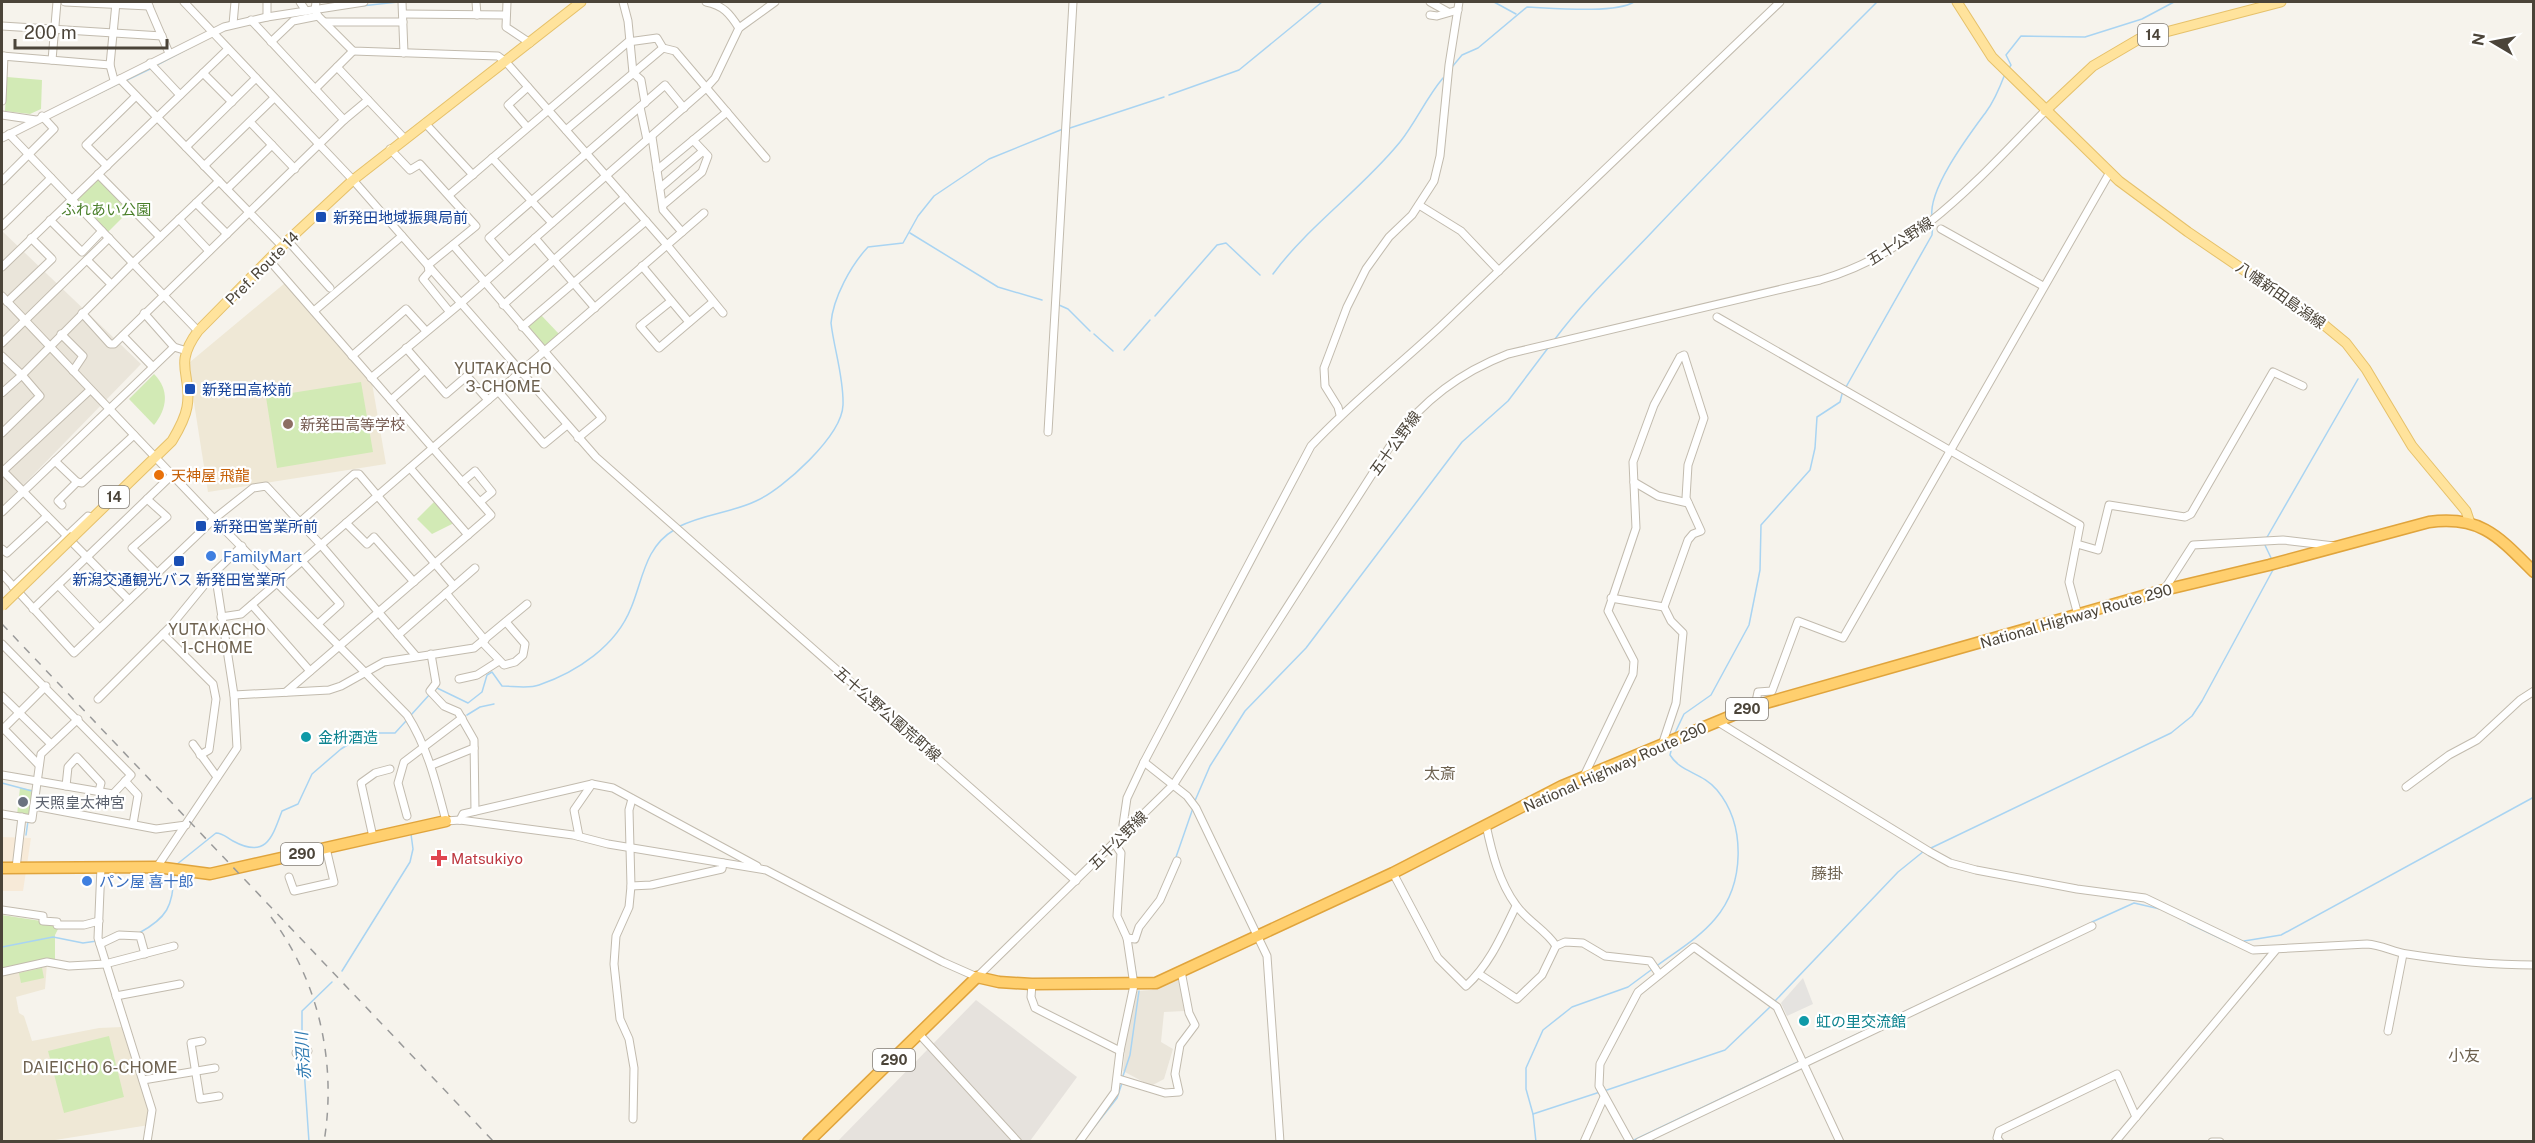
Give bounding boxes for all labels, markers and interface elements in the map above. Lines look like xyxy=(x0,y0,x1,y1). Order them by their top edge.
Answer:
scale bar xyxy=(15,12,166,50)
north arrow xyxy=(2463,12,2523,72)
text: 200 m xyxy=(24,22,77,43)
road number: 14 xyxy=(2138,24,2168,46)
text: N xyxy=(2468,32,2489,47)
park label: ふれあい公園 xyxy=(61,201,151,218)
place label: 新発田地域振興局前 xyxy=(333,209,468,226)
marker: 新発田地域振興局前 xyxy=(314,210,328,224)
street label: 五十公野線 xyxy=(1864,213,1936,269)
street label: Pref. Route 14 xyxy=(222,228,302,308)
street label: 八幡新田島潟線 xyxy=(2233,258,2329,332)
district label: YUTAKACHO 3-CHOME xyxy=(454,359,552,396)
place label: 新発田高校前 xyxy=(202,381,292,398)
marker: 新発田高校前 xyxy=(183,382,197,396)
street label: 五十公野線 xyxy=(1366,408,1424,478)
place label: 新発田高等学校 xyxy=(300,416,405,433)
marker: 新発田高等学校 xyxy=(281,417,295,431)
place label: 天神屋 飛龍 xyxy=(171,467,250,484)
marker: 天神屋 飛龍 xyxy=(152,468,166,482)
road number: 14 xyxy=(99,486,129,508)
place label: 新発田営業所前 xyxy=(213,518,318,535)
marker: 新発田営業所前 xyxy=(194,519,208,533)
place label: FamilyMart xyxy=(223,548,302,565)
marker: FamilyMart xyxy=(204,549,218,563)
marker: 新潟交通観光バス 新発田営業所 xyxy=(172,554,186,568)
place label: 新潟交通観光バス 新発田営業所 xyxy=(72,571,286,588)
street label: National Highway Route 290 xyxy=(1978,580,2174,652)
district label: YUTAKACHO 1-CHOME xyxy=(168,620,266,657)
street label: 五十公野公園荒町線 xyxy=(831,663,945,765)
road number: 290 xyxy=(1726,698,1768,720)
street label: National Highway Route 290 xyxy=(1521,719,1709,815)
place label: 金枡酒造 xyxy=(318,729,378,746)
marker: 金枡酒造 xyxy=(299,730,313,744)
district label: 太斎 xyxy=(1424,764,1456,783)
place label: 天照皇太神宮 xyxy=(35,794,125,811)
marker: 天照皇太神宮 xyxy=(16,795,30,809)
street label: 五十公野線 xyxy=(1085,807,1151,873)
road number: 290 xyxy=(281,843,323,865)
place label: Matsukiyo xyxy=(451,850,523,867)
marker: Matsukiyo xyxy=(432,851,446,865)
district label: 藤掛 xyxy=(1811,864,1843,883)
place label: パン屋 喜十郎 xyxy=(99,873,193,890)
marker: パン屋 喜十郎 xyxy=(80,874,94,888)
place label: 虹の里交流館 xyxy=(1816,1013,1906,1030)
marker: 虹の里交流館 xyxy=(1797,1014,1811,1028)
water label: 赤沼川 xyxy=(292,1029,314,1081)
district label: 小友 xyxy=(2448,1046,2480,1065)
road number: 290 xyxy=(873,1049,915,1071)
district label: DAIEICHO 6-CHOME xyxy=(22,1058,178,1077)

